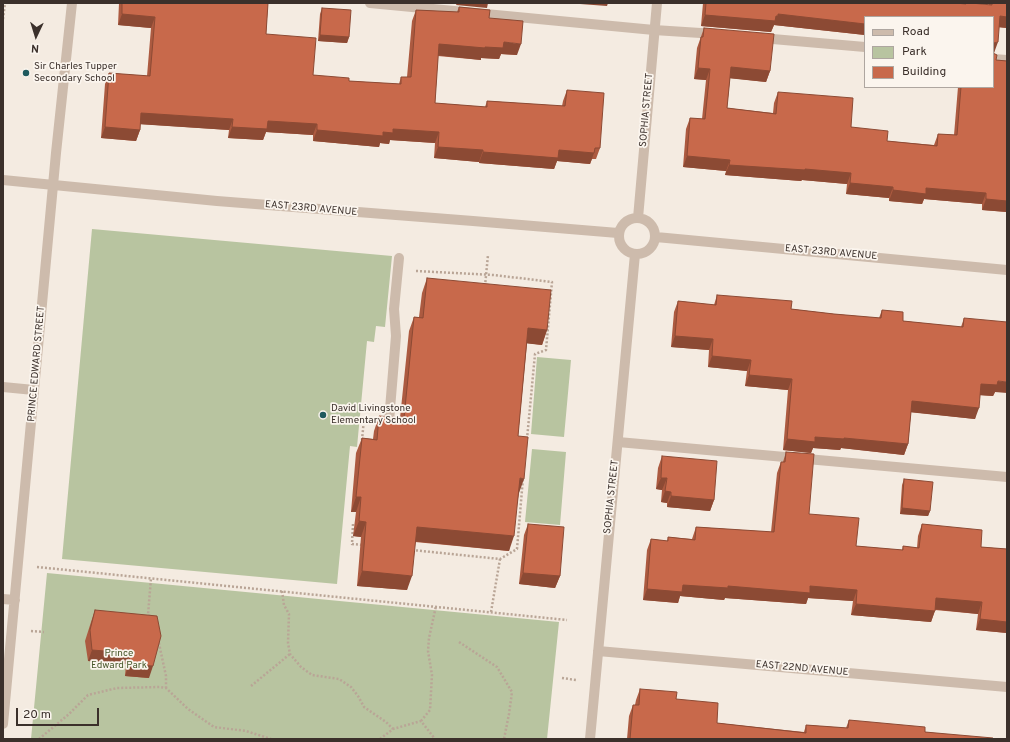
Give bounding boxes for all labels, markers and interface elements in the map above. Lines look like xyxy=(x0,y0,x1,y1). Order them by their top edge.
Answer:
north arrow xyxy=(16,16,56,56)
legend xyxy=(864,16,994,88)
text: Road xyxy=(902,24,930,40)
text: N xyxy=(31,41,40,55)
text: Park xyxy=(902,44,927,60)
place label: Sir Charles Tupper Secondary School xyxy=(34,61,117,84)
text: Building xyxy=(902,64,946,80)
marker: Sir Charles Tupper Secondary School xyxy=(21,68,31,78)
street label: SOPHIA STREET xyxy=(638,72,656,148)
street label: EAST 23RD AVENUE xyxy=(264,199,358,219)
street label: EAST 23RD AVENUE xyxy=(784,243,878,263)
street label: PRINCE EDWARD STREET xyxy=(26,306,48,422)
place label: David Livingstone Elementary School xyxy=(331,403,416,426)
marker: David Livingstone Elementary School xyxy=(318,410,328,420)
street label: SOPHIA STREET xyxy=(602,459,622,535)
park label: Prince Edward Park xyxy=(91,648,147,672)
street label: EAST 22ND AVENUE xyxy=(755,659,849,679)
scale bar xyxy=(18,700,101,726)
text: 20 m xyxy=(23,707,51,723)

